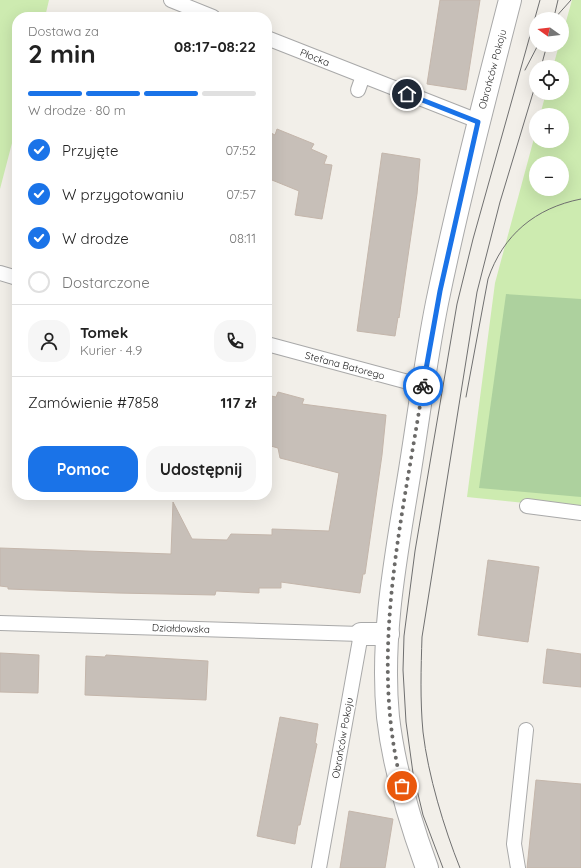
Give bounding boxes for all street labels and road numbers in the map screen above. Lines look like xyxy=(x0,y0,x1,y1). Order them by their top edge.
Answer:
street label: Obrońców Pokoju xyxy=(476,28,509,110)
street label: Płocka xyxy=(298,46,332,69)
street label: Stefana Batorego xyxy=(304,349,386,382)
street label: Działdowska xyxy=(152,621,210,636)
street label: Obrońców Pokoju xyxy=(329,697,356,780)

